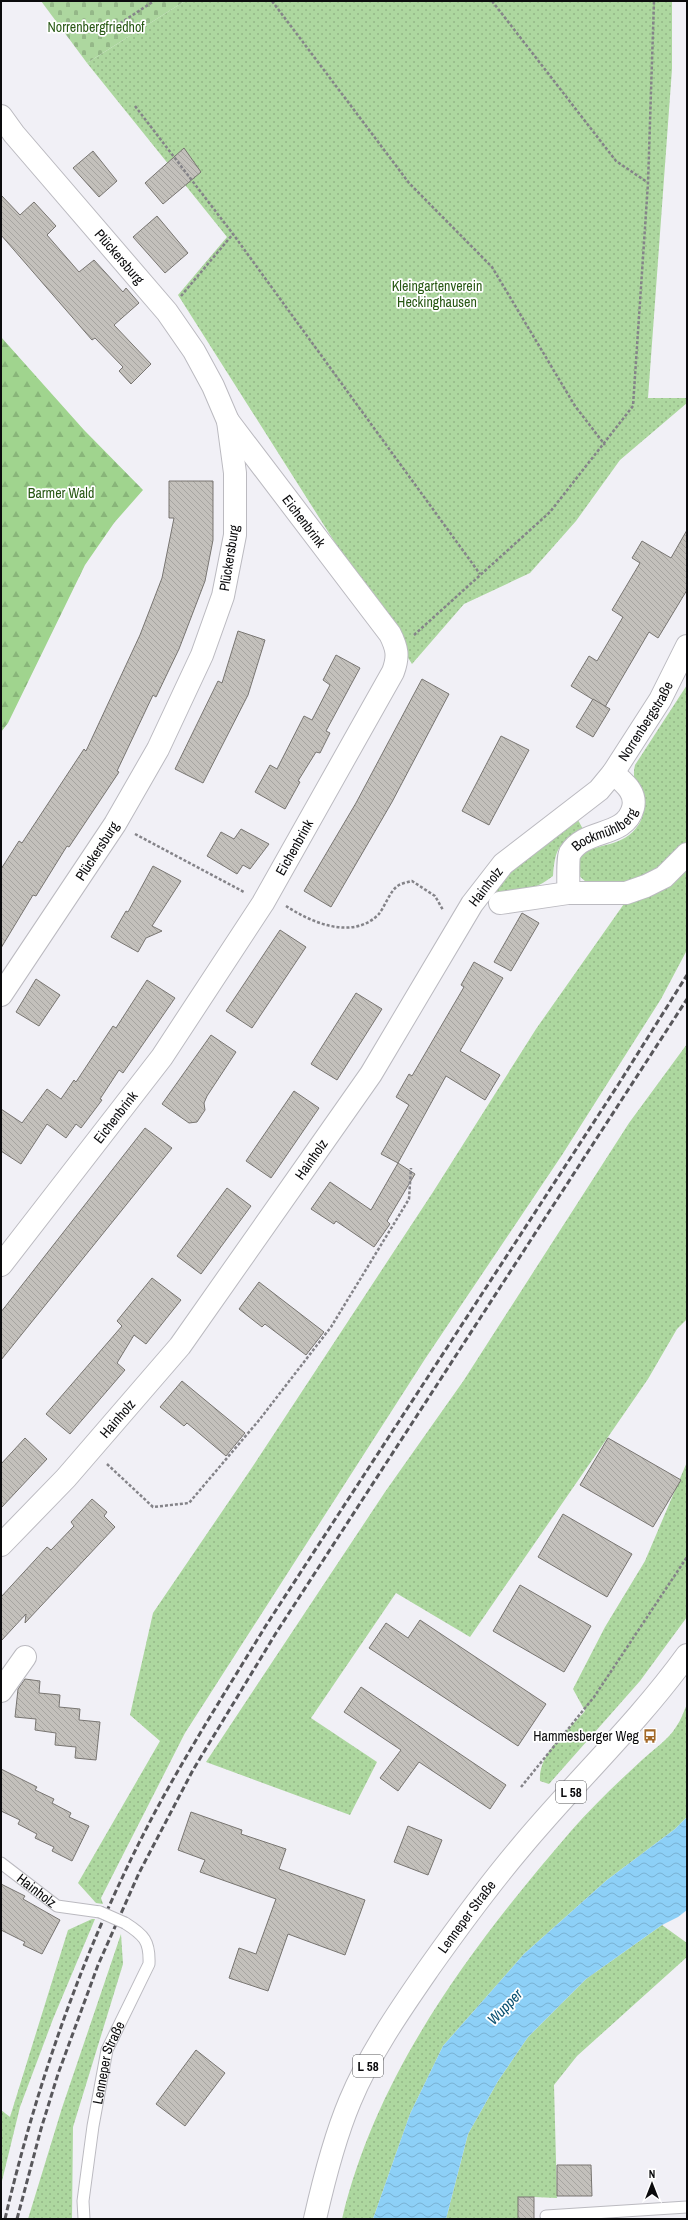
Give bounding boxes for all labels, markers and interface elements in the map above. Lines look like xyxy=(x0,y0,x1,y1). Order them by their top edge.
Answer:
park label: Norrenbergfriedhof xyxy=(48,18,145,36)
street label: Plückersburg xyxy=(91,225,149,288)
park label: Kleingartenverein Heckinghausen xyxy=(392,277,482,311)
park label: Barmer Wald xyxy=(28,484,94,502)
street label: Eichenbrink xyxy=(278,491,330,551)
street label: Plückersburg xyxy=(215,523,243,592)
street label: Norrenbergstraße xyxy=(614,678,677,764)
street label: Bockmühlberg xyxy=(568,805,641,855)
street label: Eichenbrink xyxy=(271,816,317,879)
street label: Plückersburg xyxy=(71,817,123,884)
street label: Hainholz xyxy=(465,863,507,910)
street label: Eichenbrink xyxy=(90,1087,142,1147)
street label: Hainholz xyxy=(291,1135,332,1183)
street label: Hainholz xyxy=(96,1395,139,1442)
place label: Hammesberger Weg xyxy=(533,1727,640,1745)
bus stop icon: Hammesberger Weg xyxy=(642,1728,658,1744)
road number: L 58 xyxy=(556,1781,586,1803)
street label: Hainholz xyxy=(13,1869,60,1912)
street label: Lenneper Straße xyxy=(434,1876,500,1956)
water label: Wupper xyxy=(482,1983,528,2029)
street label: Lenneper Straße xyxy=(88,2018,129,2106)
road number: L 58 xyxy=(353,2055,383,2077)
north arrow xyxy=(632,2164,672,2204)
text: N xyxy=(649,2167,655,2181)

